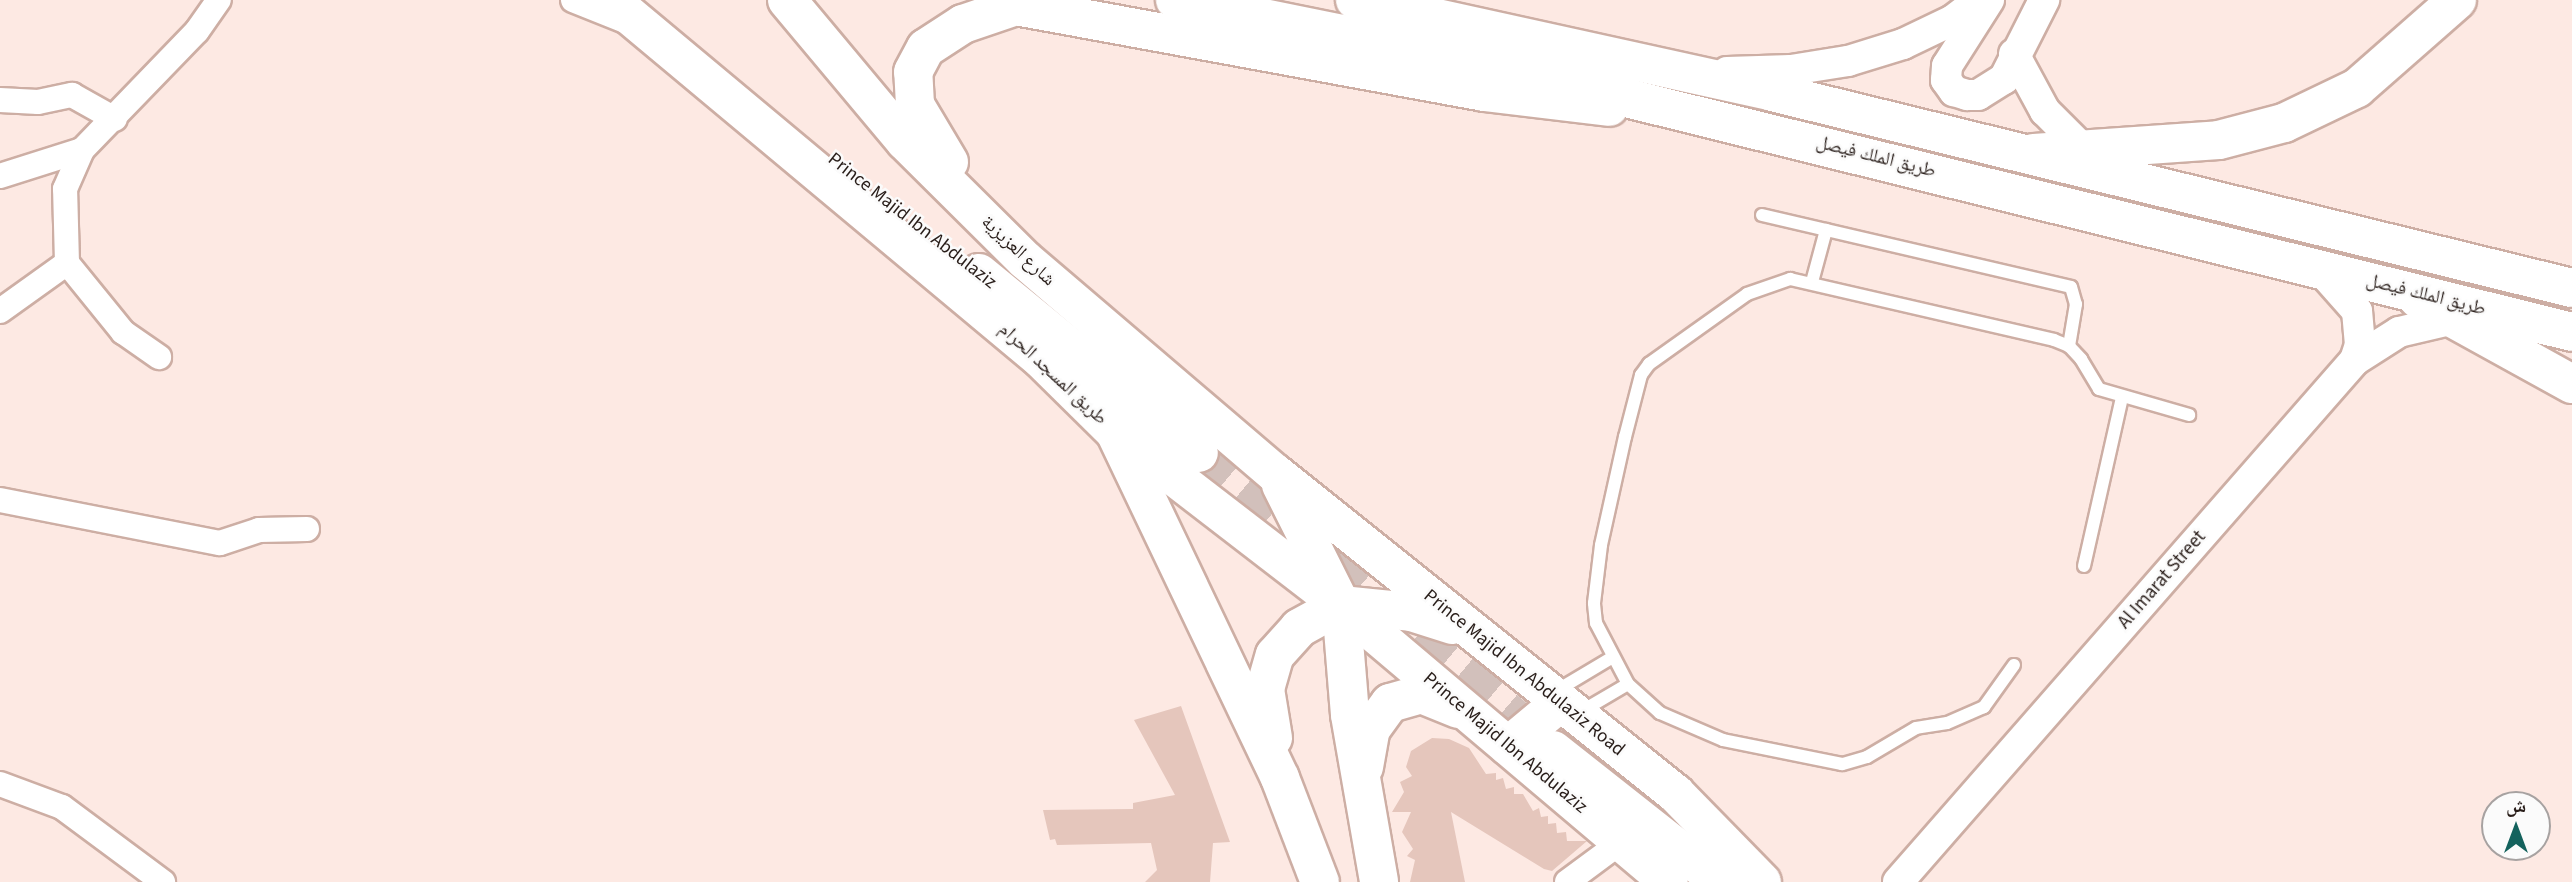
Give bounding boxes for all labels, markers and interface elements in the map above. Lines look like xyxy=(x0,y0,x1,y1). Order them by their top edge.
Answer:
street label: طريق الملك فيصل xyxy=(1814,131,1938,183)
street label: Prince Majid Ibn Abdulaziz xyxy=(823,148,1001,294)
street label: شارع العزيزية xyxy=(976,211,1060,291)
street label: طريق الملك فيصل xyxy=(2364,269,2488,321)
street label: طريق المسجد الحرام xyxy=(994,318,1112,430)
street label: Al Imarat Street xyxy=(2113,526,2211,634)
street label: Prince Majid Ibn Abdulaziz Road xyxy=(1419,585,1629,761)
street label: Prince Majid Ibn Abdulaziz xyxy=(1418,668,1592,818)
north arrow xyxy=(2481,791,2551,861)
text: ش xyxy=(2506,793,2526,820)

